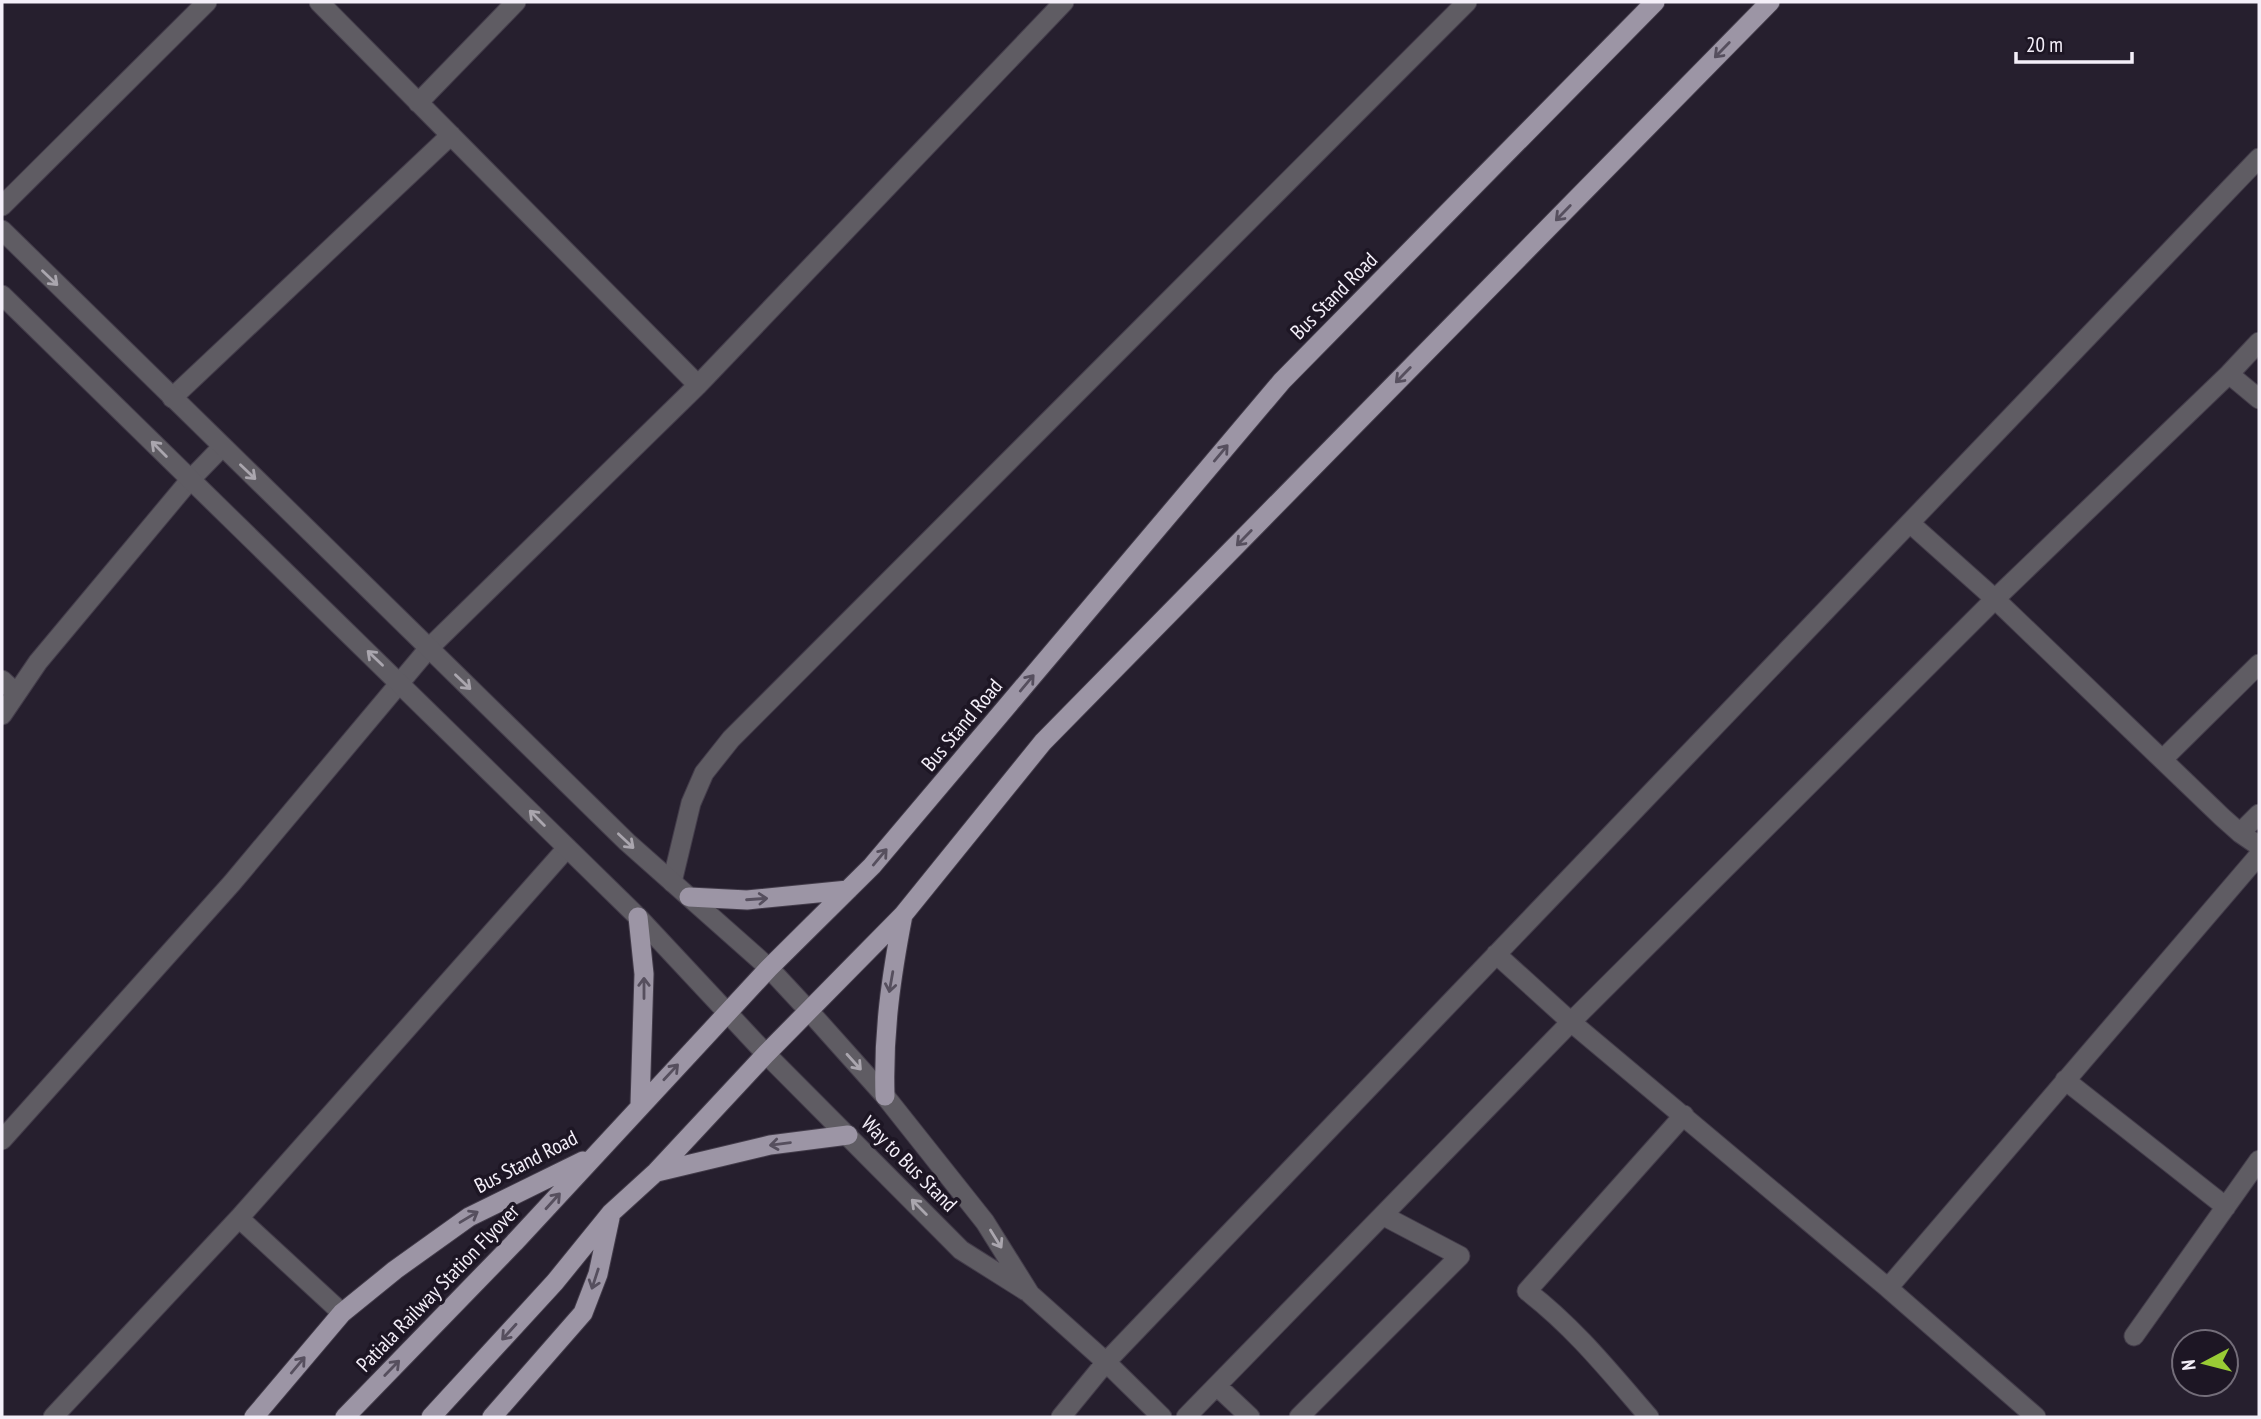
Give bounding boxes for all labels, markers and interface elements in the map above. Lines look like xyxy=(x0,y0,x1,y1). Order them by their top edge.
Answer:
scale bar xyxy=(2016,21,2132,65)
text: 20 m xyxy=(2026,31,2063,58)
one-way arrow xyxy=(1713,42,1730,59)
one-way arrow xyxy=(1554,204,1571,221)
street label: Bus Stand Road xyxy=(1284,246,1383,345)
one-way arrow xyxy=(42,269,59,286)
one-way arrow xyxy=(1395,367,1412,384)
one-way arrow xyxy=(150,441,167,458)
one-way arrow xyxy=(1213,444,1229,462)
one-way arrow xyxy=(239,463,256,480)
one-way arrow xyxy=(1235,529,1252,546)
one-way arrow xyxy=(367,650,384,667)
one-way arrow xyxy=(455,673,472,690)
street label: Bus Stand Road xyxy=(915,673,1008,776)
one-way arrow xyxy=(1019,674,1035,692)
one-way arrow xyxy=(529,810,546,827)
one-way arrow xyxy=(617,832,634,849)
one-way arrow xyxy=(872,848,888,866)
one-way arrow xyxy=(746,892,768,905)
one-way arrow xyxy=(883,970,897,993)
one-way arrow xyxy=(637,977,651,1000)
one-way arrow xyxy=(846,1053,862,1071)
one-way arrow xyxy=(662,1064,679,1081)
street label: Way to Bus Stand xyxy=(856,1110,963,1217)
street label: Bus Stand Road xyxy=(470,1124,582,1199)
one-way arrow xyxy=(769,1137,792,1150)
one-way arrow xyxy=(544,1193,561,1210)
street label: Patiala Railway Station Flyover xyxy=(350,1198,525,1377)
one-way arrow xyxy=(910,1199,927,1216)
one-way arrow xyxy=(459,1210,479,1224)
one-way arrow xyxy=(989,1229,1003,1249)
one-way arrow xyxy=(588,1268,600,1290)
one-way arrow xyxy=(501,1323,517,1341)
north arrow xyxy=(2170,1328,2240,1398)
one-way arrow xyxy=(290,1356,306,1374)
text: N xyxy=(2176,1359,2201,1372)
one-way arrow xyxy=(384,1360,401,1377)

